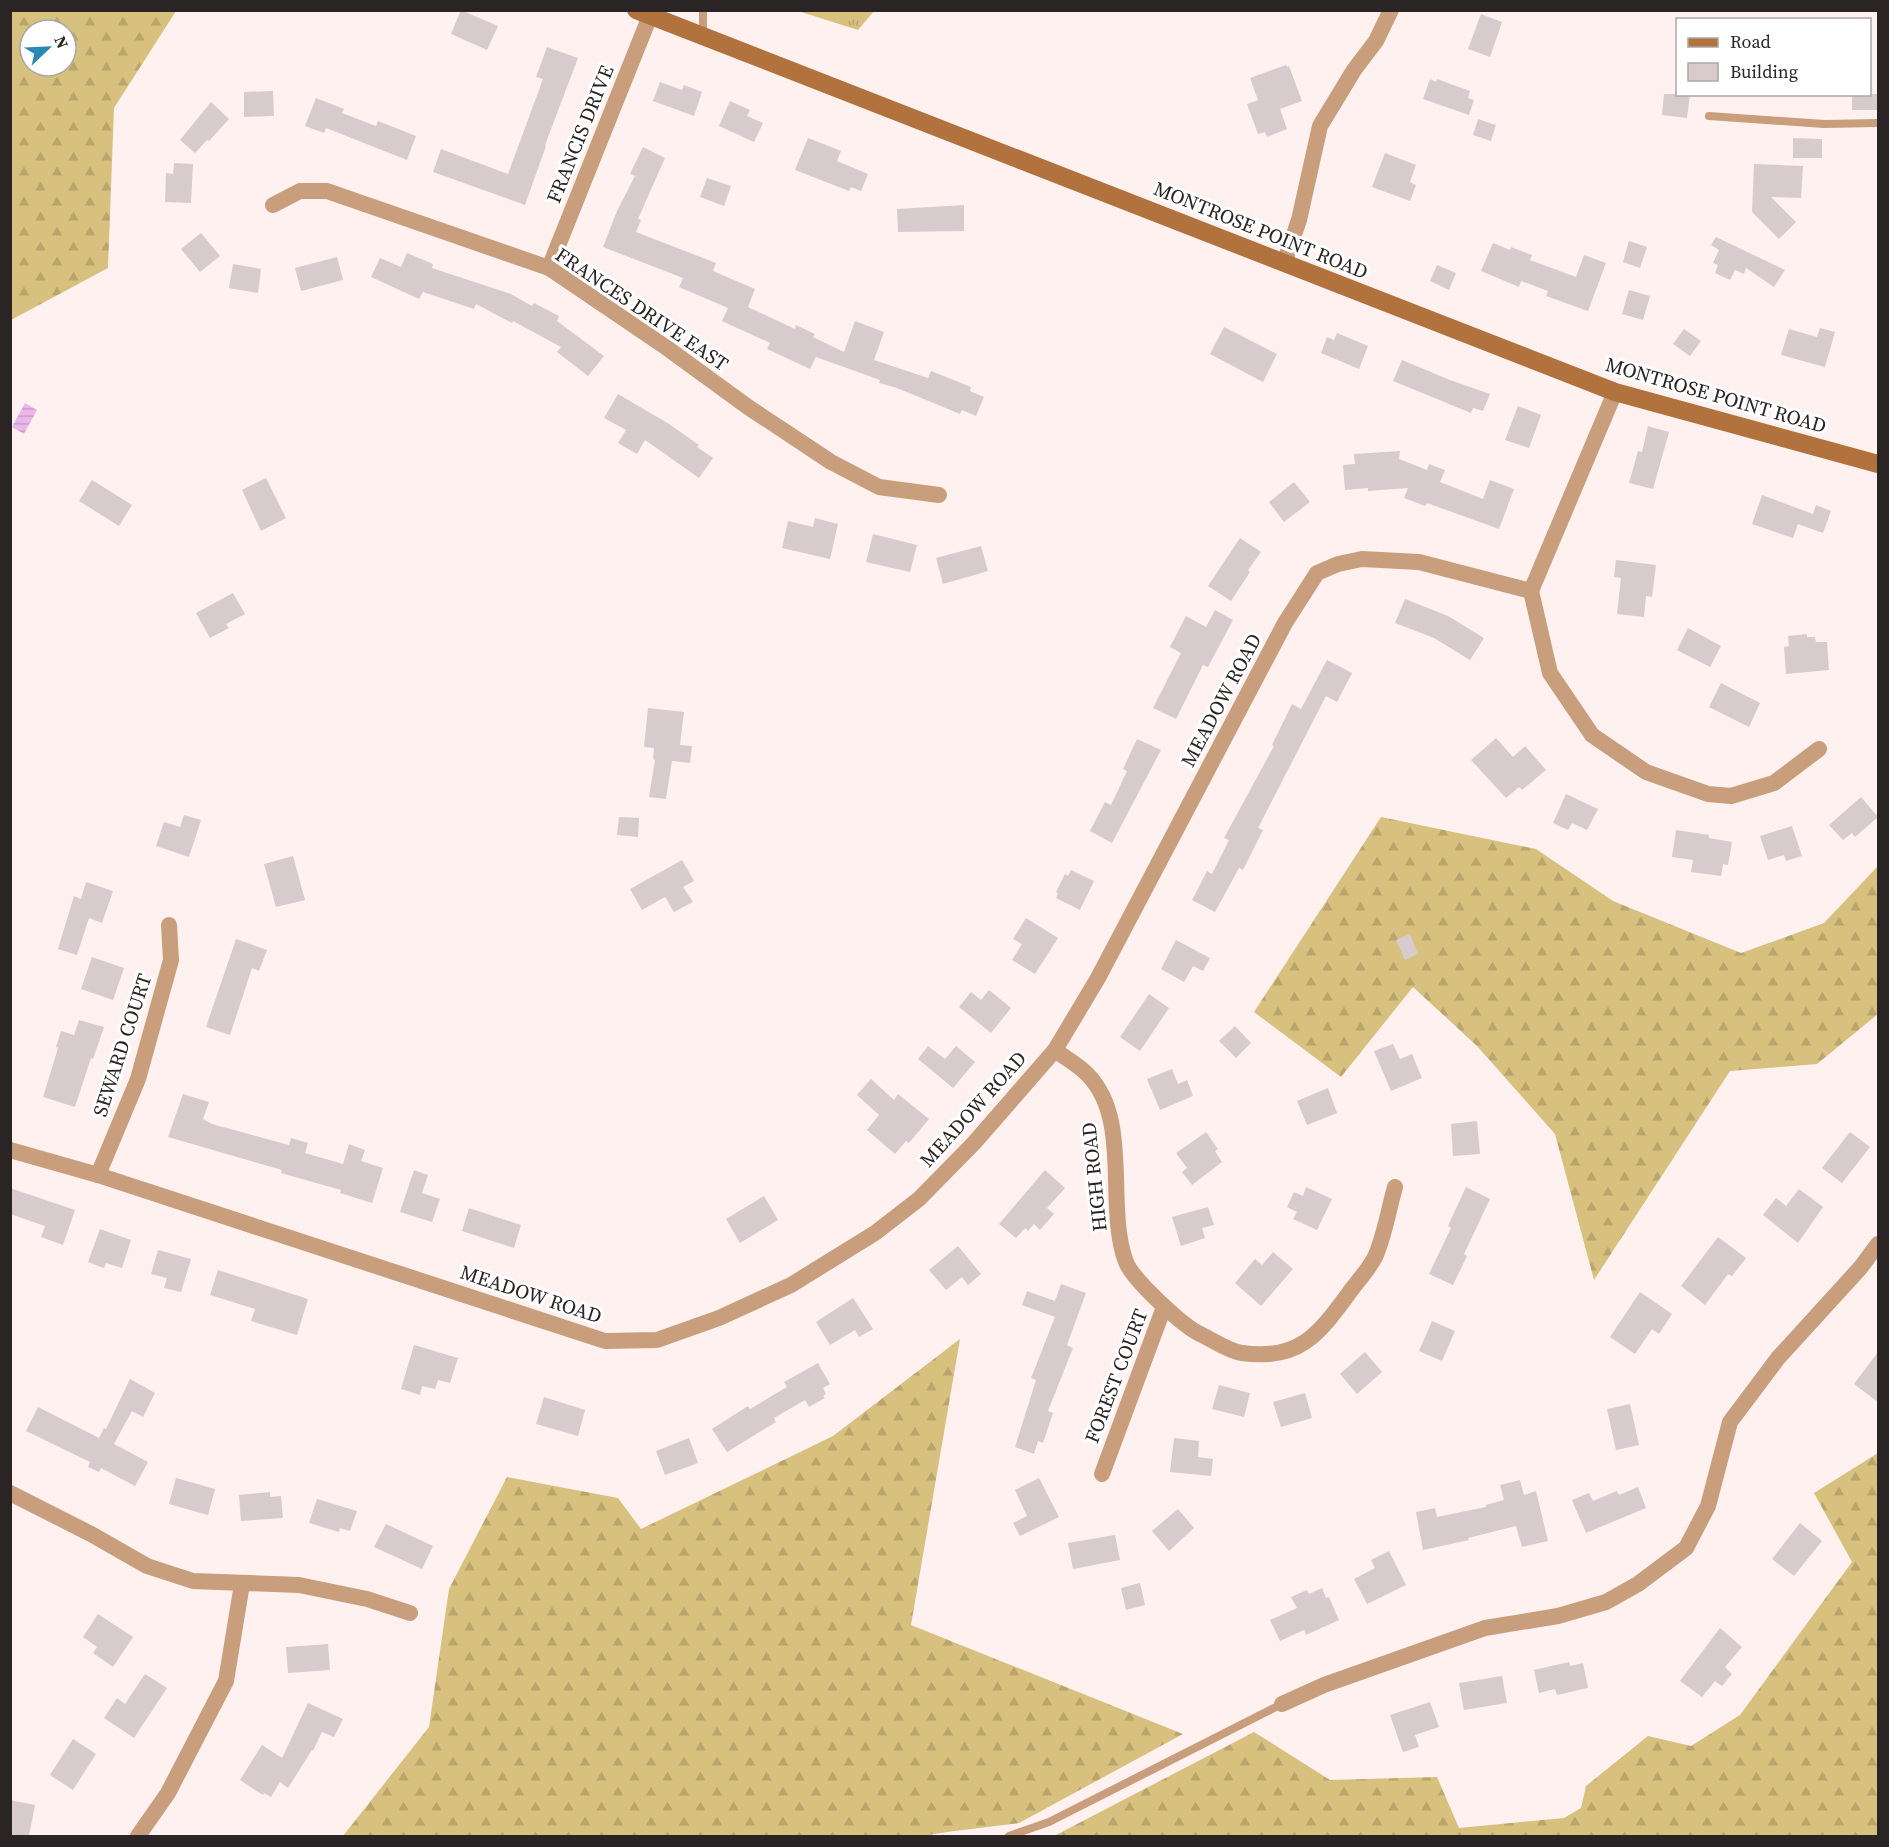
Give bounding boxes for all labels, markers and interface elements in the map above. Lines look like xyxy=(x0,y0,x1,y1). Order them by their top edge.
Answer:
north arrow xyxy=(18,18,78,78)
legend xyxy=(1676,18,1871,96)
text: Road xyxy=(1730,29,1771,54)
text: N xyxy=(49,32,74,52)
text: Building xyxy=(1730,59,1798,84)
street label: FRANCIS DRIVE xyxy=(540,61,620,207)
street label: MONTROSE POINT ROAD xyxy=(1150,174,1372,286)
street label: FRANCES DRIVE EAST xyxy=(550,241,734,377)
street label: MONTROSE POINT ROAD xyxy=(1602,350,1830,440)
street label: MEADOW ROAD xyxy=(1174,628,1268,772)
street label: SEWARD COURT xyxy=(86,970,158,1120)
street label: MEADOW ROAD xyxy=(913,1045,1033,1173)
street label: HIGH ROAD xyxy=(1074,1121,1114,1233)
street label: MEADOW ROAD xyxy=(457,1258,605,1330)
street label: FOREST COURT xyxy=(1078,1305,1154,1447)

